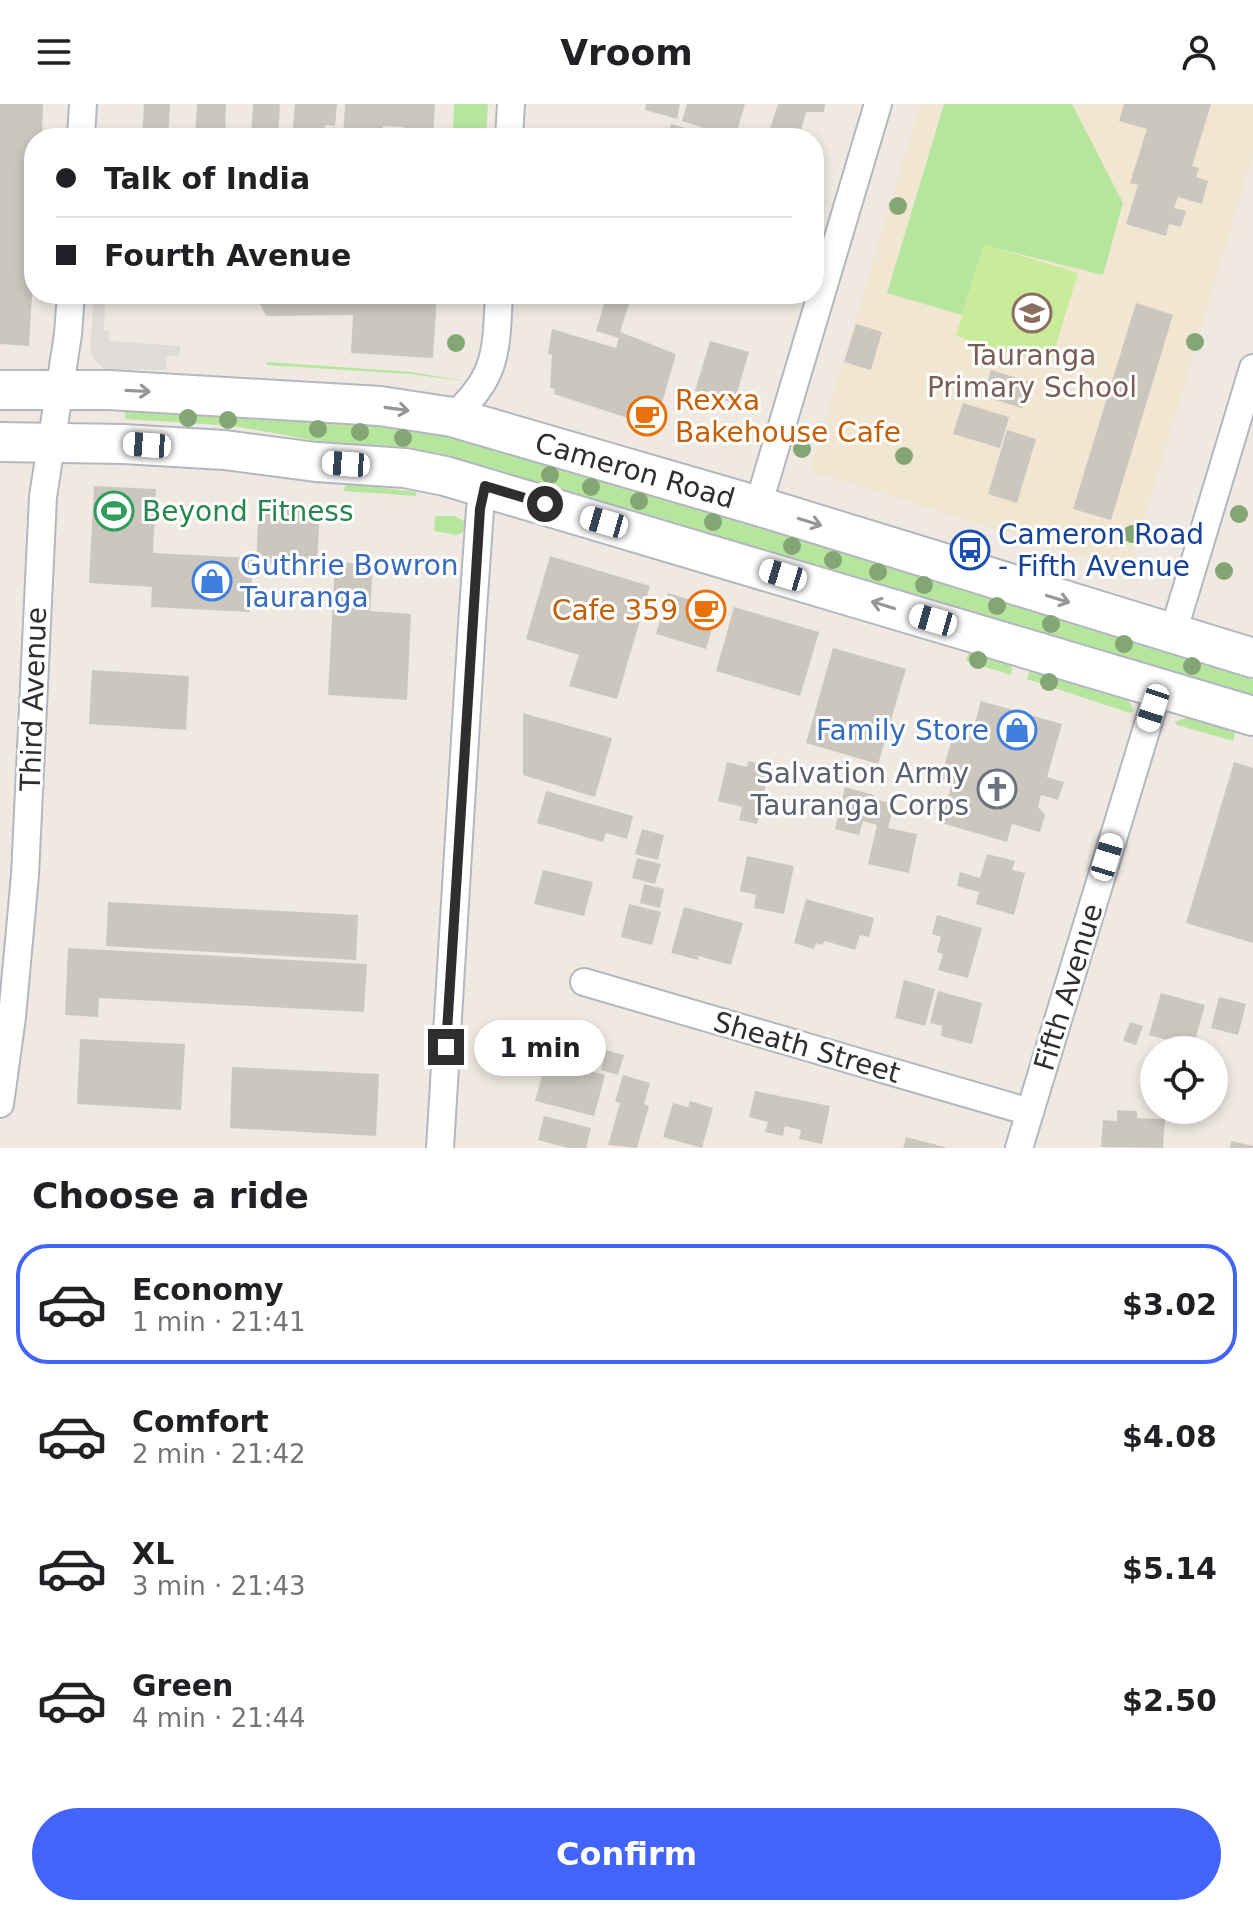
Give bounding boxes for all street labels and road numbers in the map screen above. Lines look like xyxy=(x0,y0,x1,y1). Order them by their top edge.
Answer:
street label: Cameron Road xyxy=(531,426,739,515)
street label: Third Avenue xyxy=(14,606,53,793)
street label: Fifth Avenue xyxy=(1027,900,1110,1075)
street label: Sheath Street xyxy=(710,1005,904,1090)

